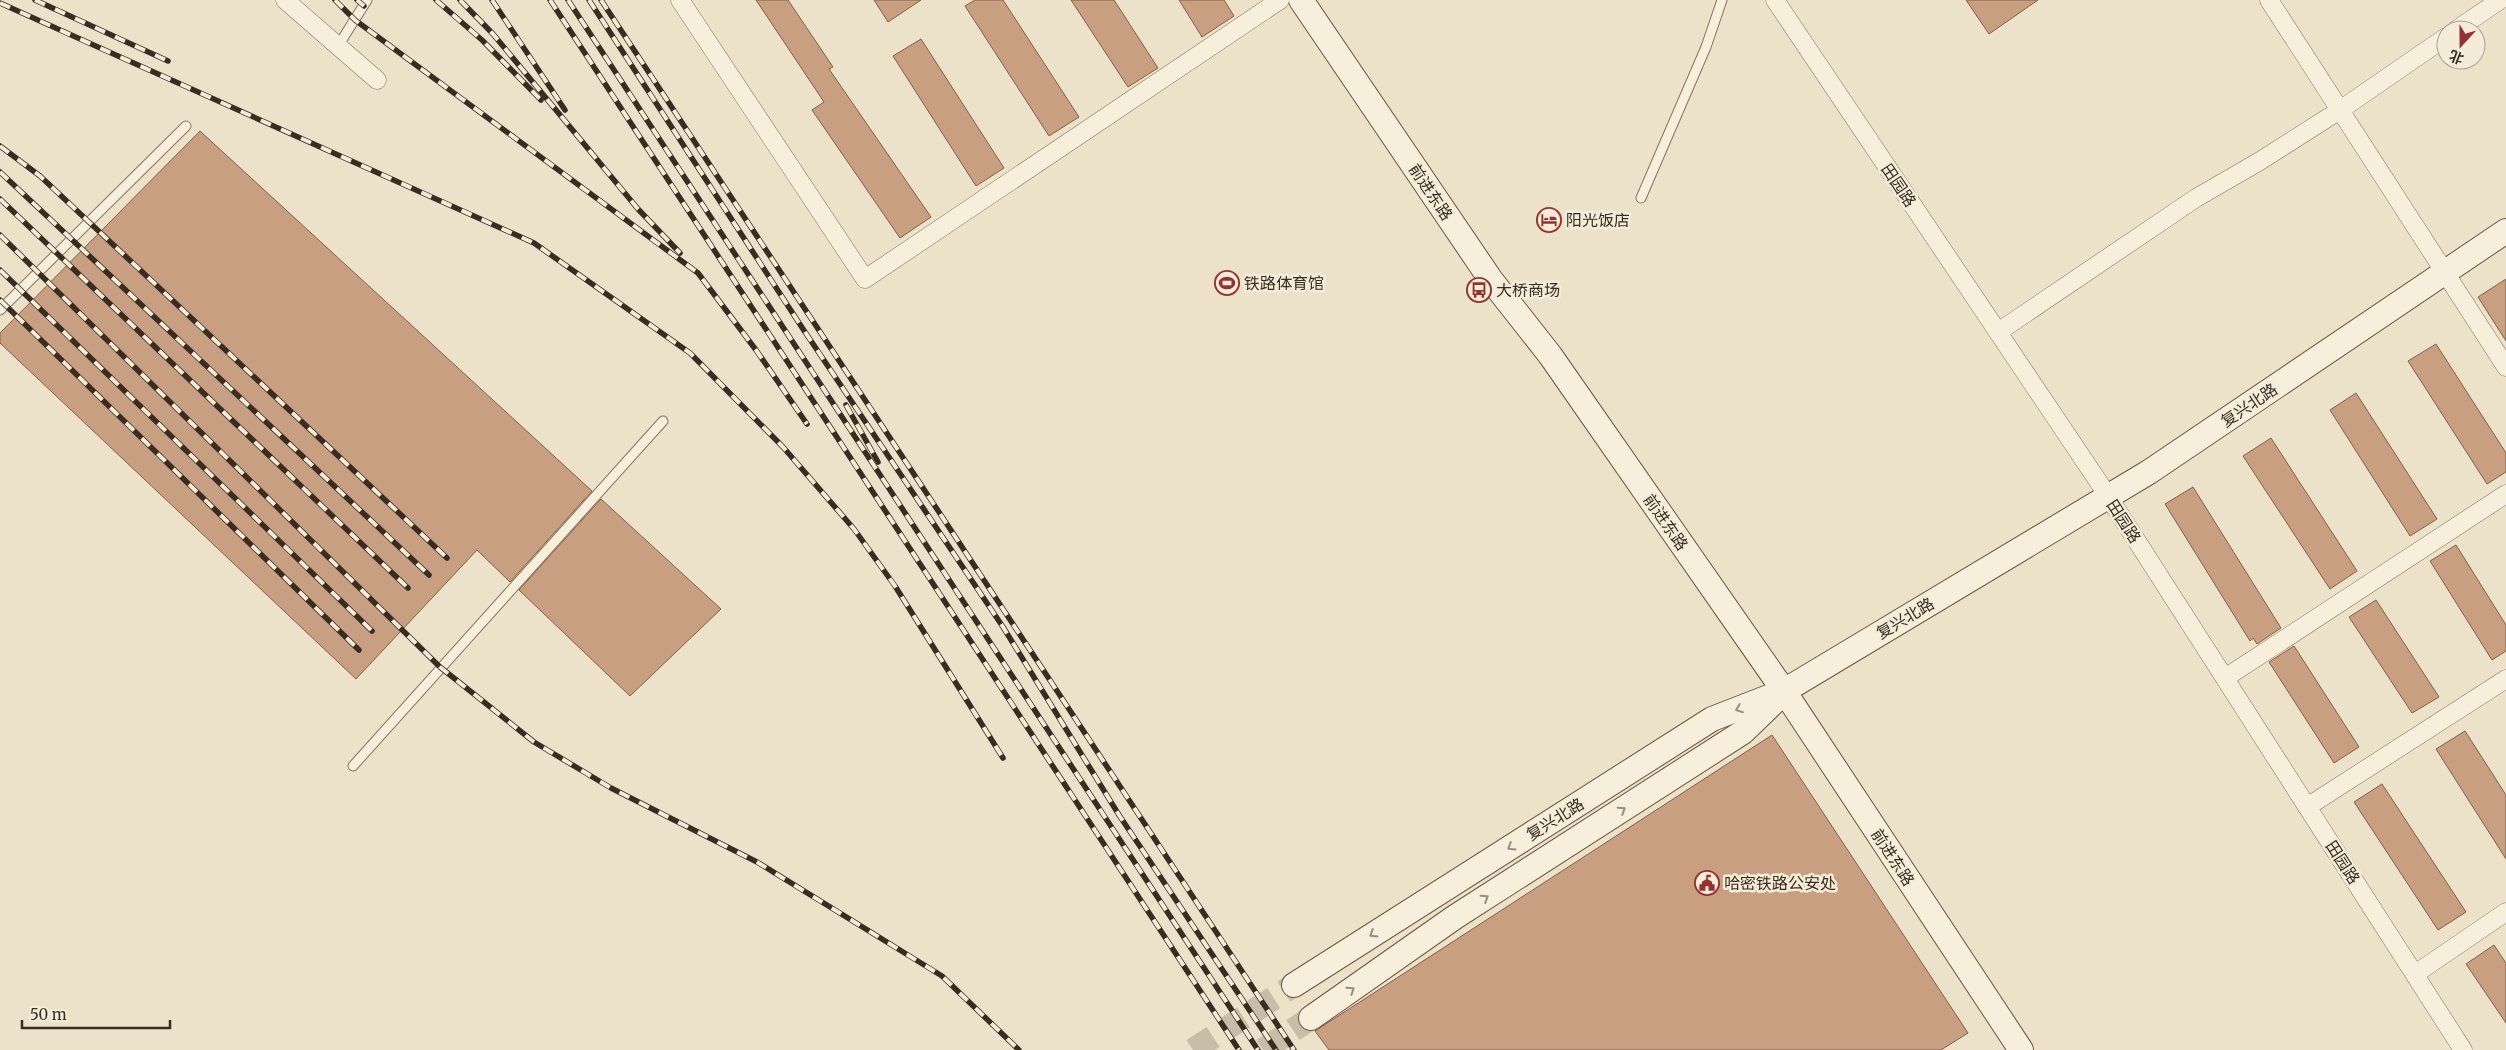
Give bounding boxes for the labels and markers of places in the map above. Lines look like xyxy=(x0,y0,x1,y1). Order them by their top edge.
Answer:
hotel icon: 阳光饭店 xyxy=(1536,207,1562,233)
place label: 阳光饭店 xyxy=(1566,210,1630,230)
sports icon: 铁路体育馆 xyxy=(1214,270,1240,296)
place label: 铁路体育馆 xyxy=(1244,273,1324,293)
bus stop icon: 大桥商场 xyxy=(1466,277,1492,303)
place label: 大桥商场 xyxy=(1496,280,1560,300)
public building icon: 哈密铁路公安处 xyxy=(1694,870,1720,896)
place label: 哈密铁路公安处 xyxy=(1724,873,1836,893)

